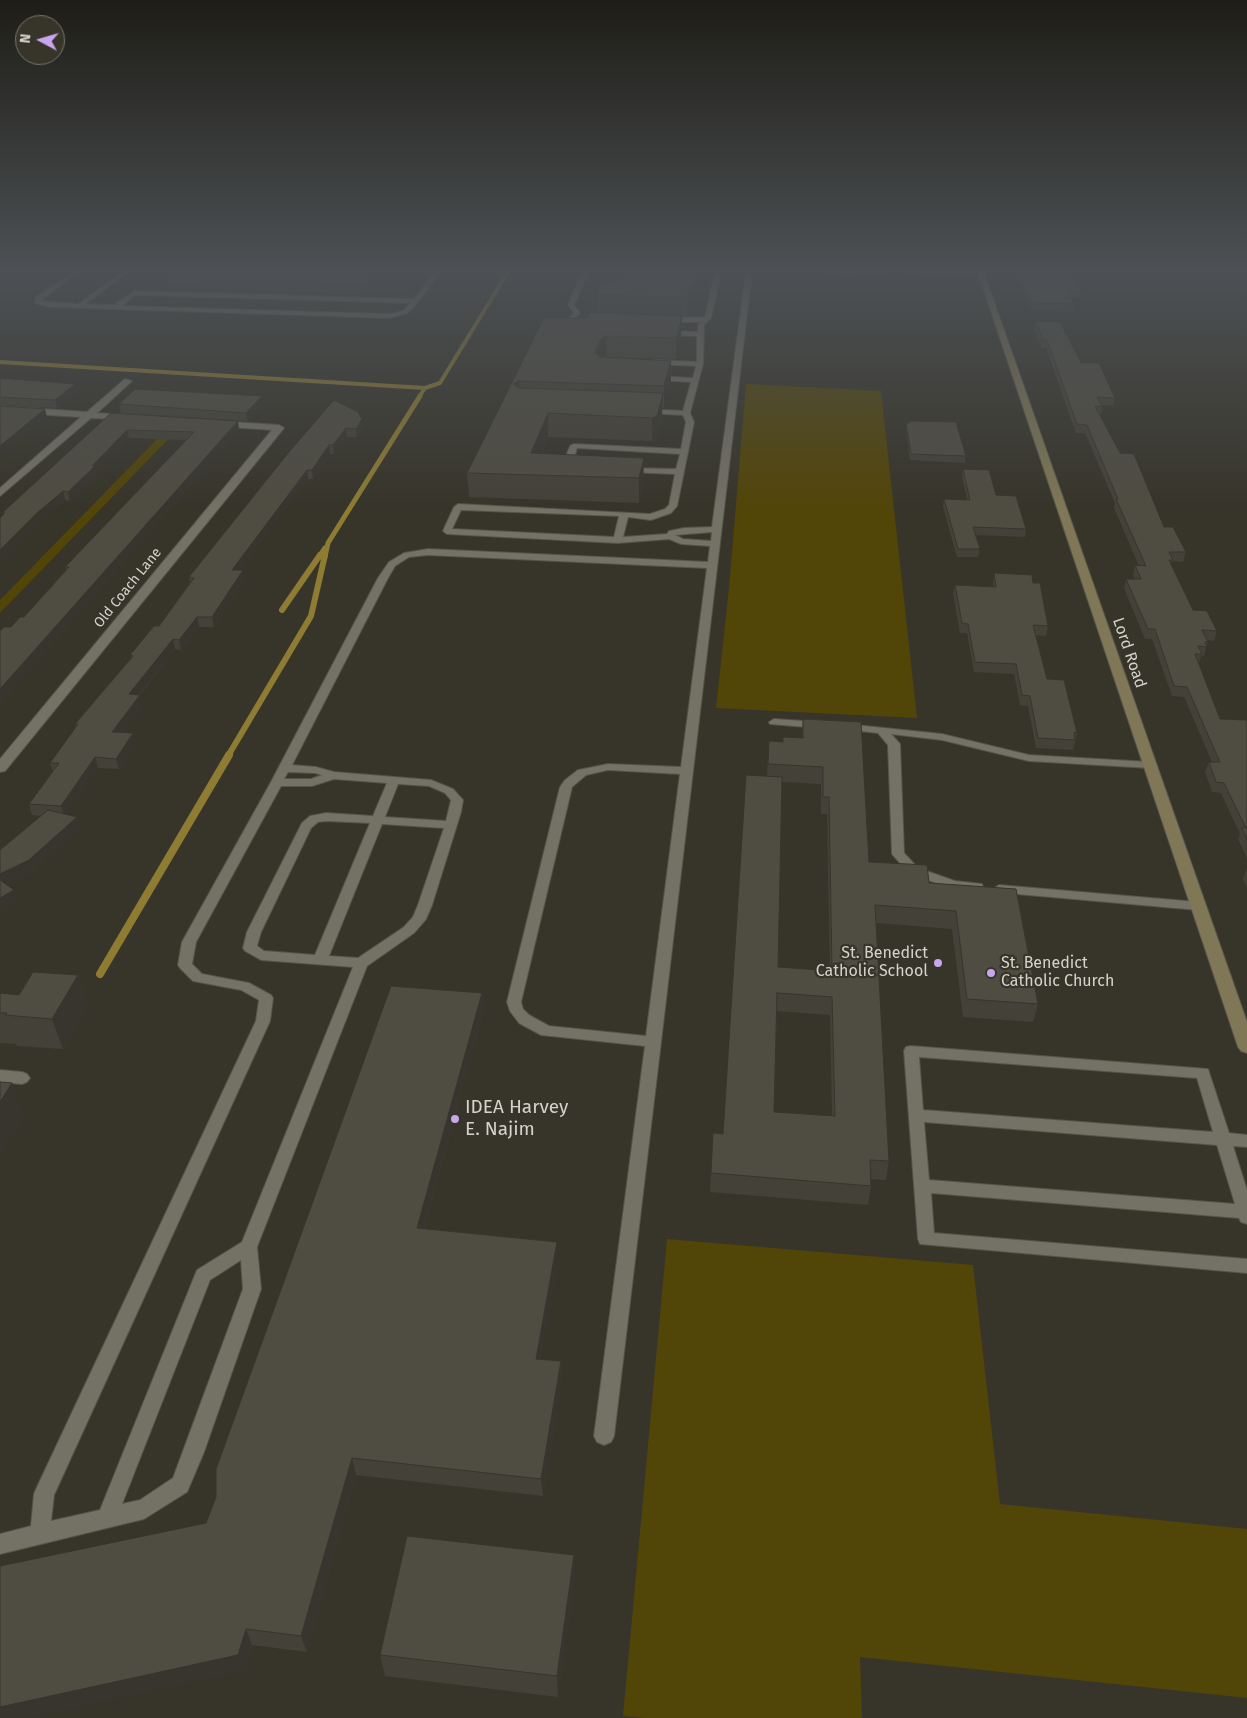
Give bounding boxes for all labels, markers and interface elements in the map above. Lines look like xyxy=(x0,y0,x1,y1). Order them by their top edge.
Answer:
north arrow xyxy=(15,15,65,65)
text: N xyxy=(17,33,35,44)
street label: Old Coach Lane xyxy=(91,545,165,631)
street label: Lord Road xyxy=(1108,615,1150,691)
place label: St. Benedict Catholic School xyxy=(816,944,928,982)
place label: St. Benedict Catholic Church xyxy=(1001,954,1114,992)
marker: St. Benedict Catholic School xyxy=(932,957,944,969)
marker: St. Benedict Catholic Church xyxy=(985,967,997,979)
place label: IDEA Harvey E. Najim xyxy=(465,1097,568,1141)
marker: IDEA Harvey E. Najim xyxy=(449,1113,461,1125)

